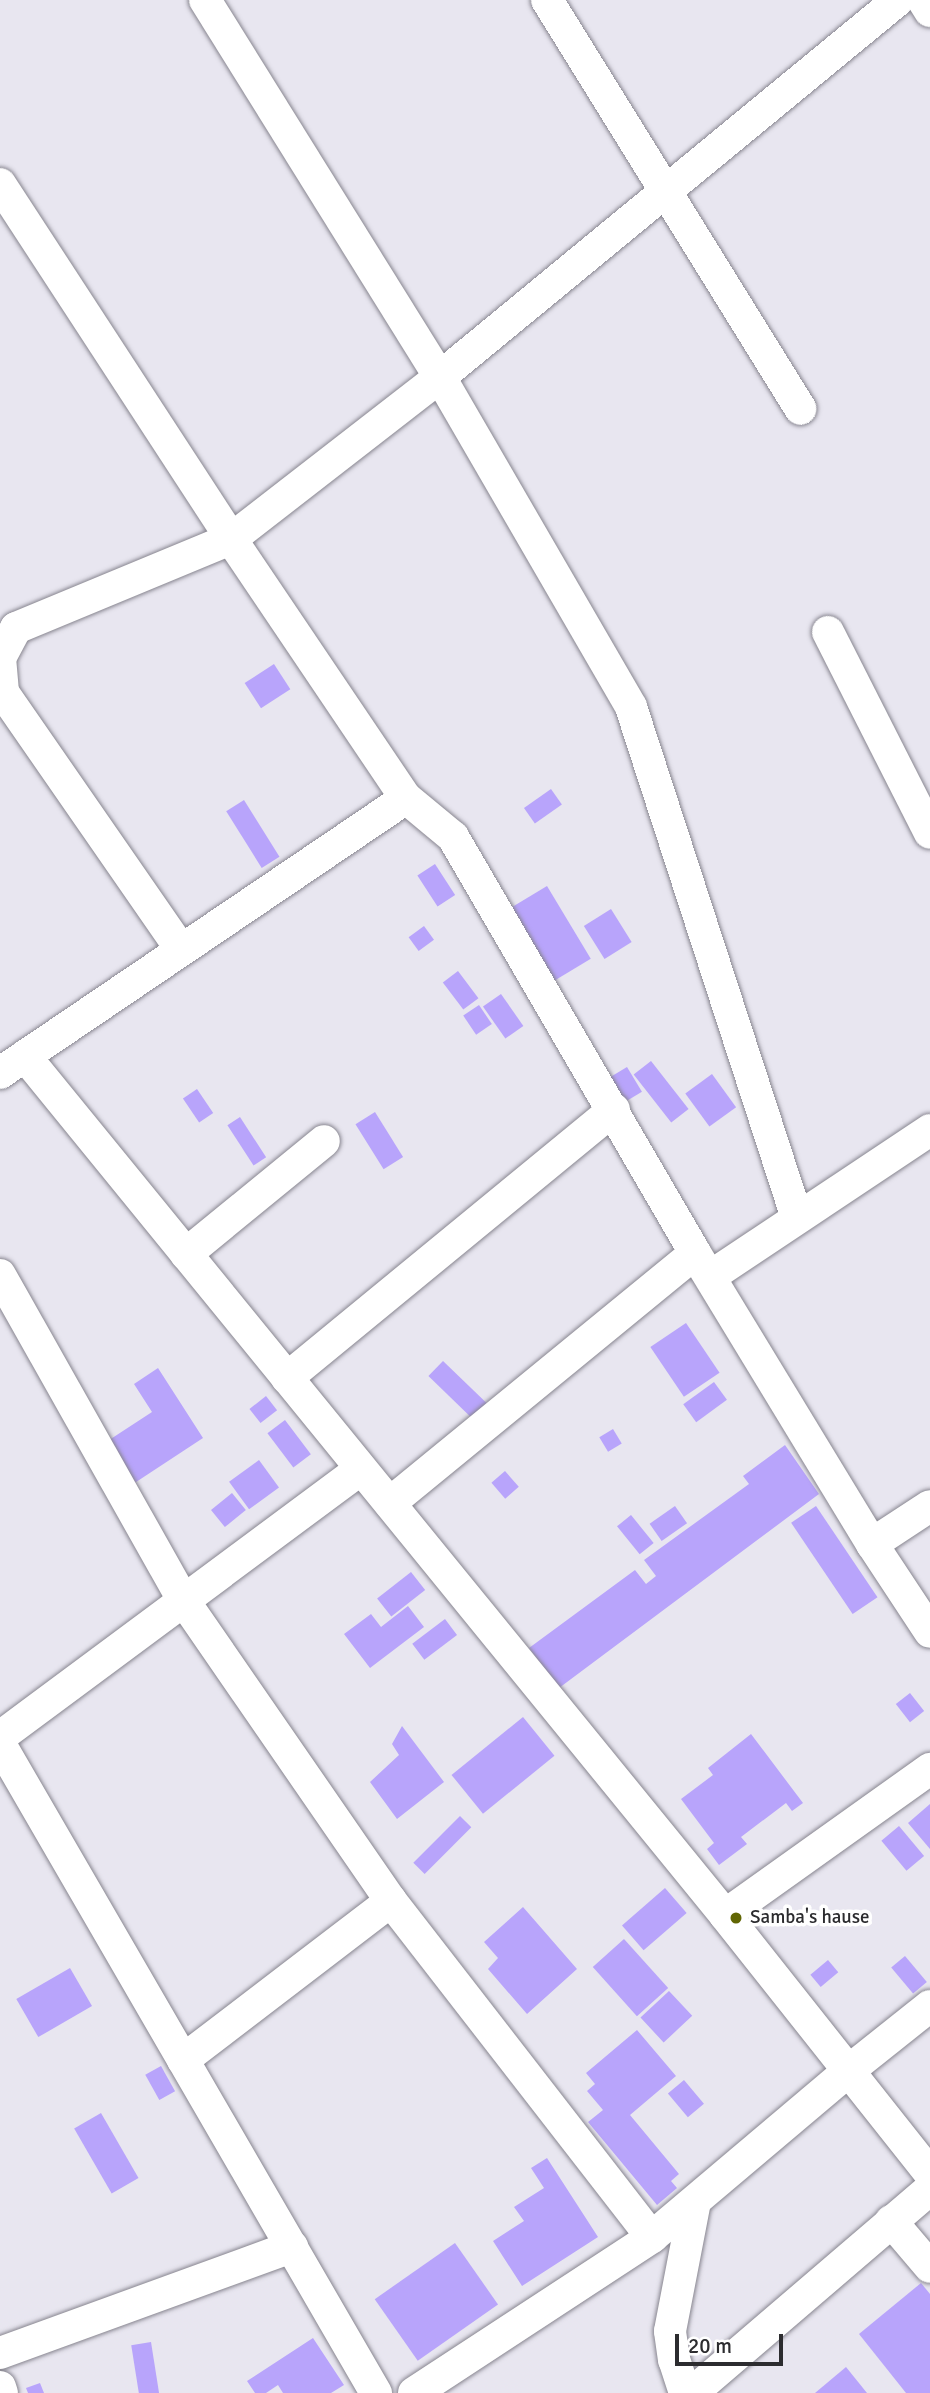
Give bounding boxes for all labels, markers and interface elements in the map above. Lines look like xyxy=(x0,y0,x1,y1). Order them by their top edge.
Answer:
place label: Samba's hause xyxy=(750,1907,870,1929)
marker: Samba's hause xyxy=(728,1910,744,1926)
scale bar xyxy=(678,2320,786,2364)
text: 20 m xyxy=(688,2333,732,2359)

